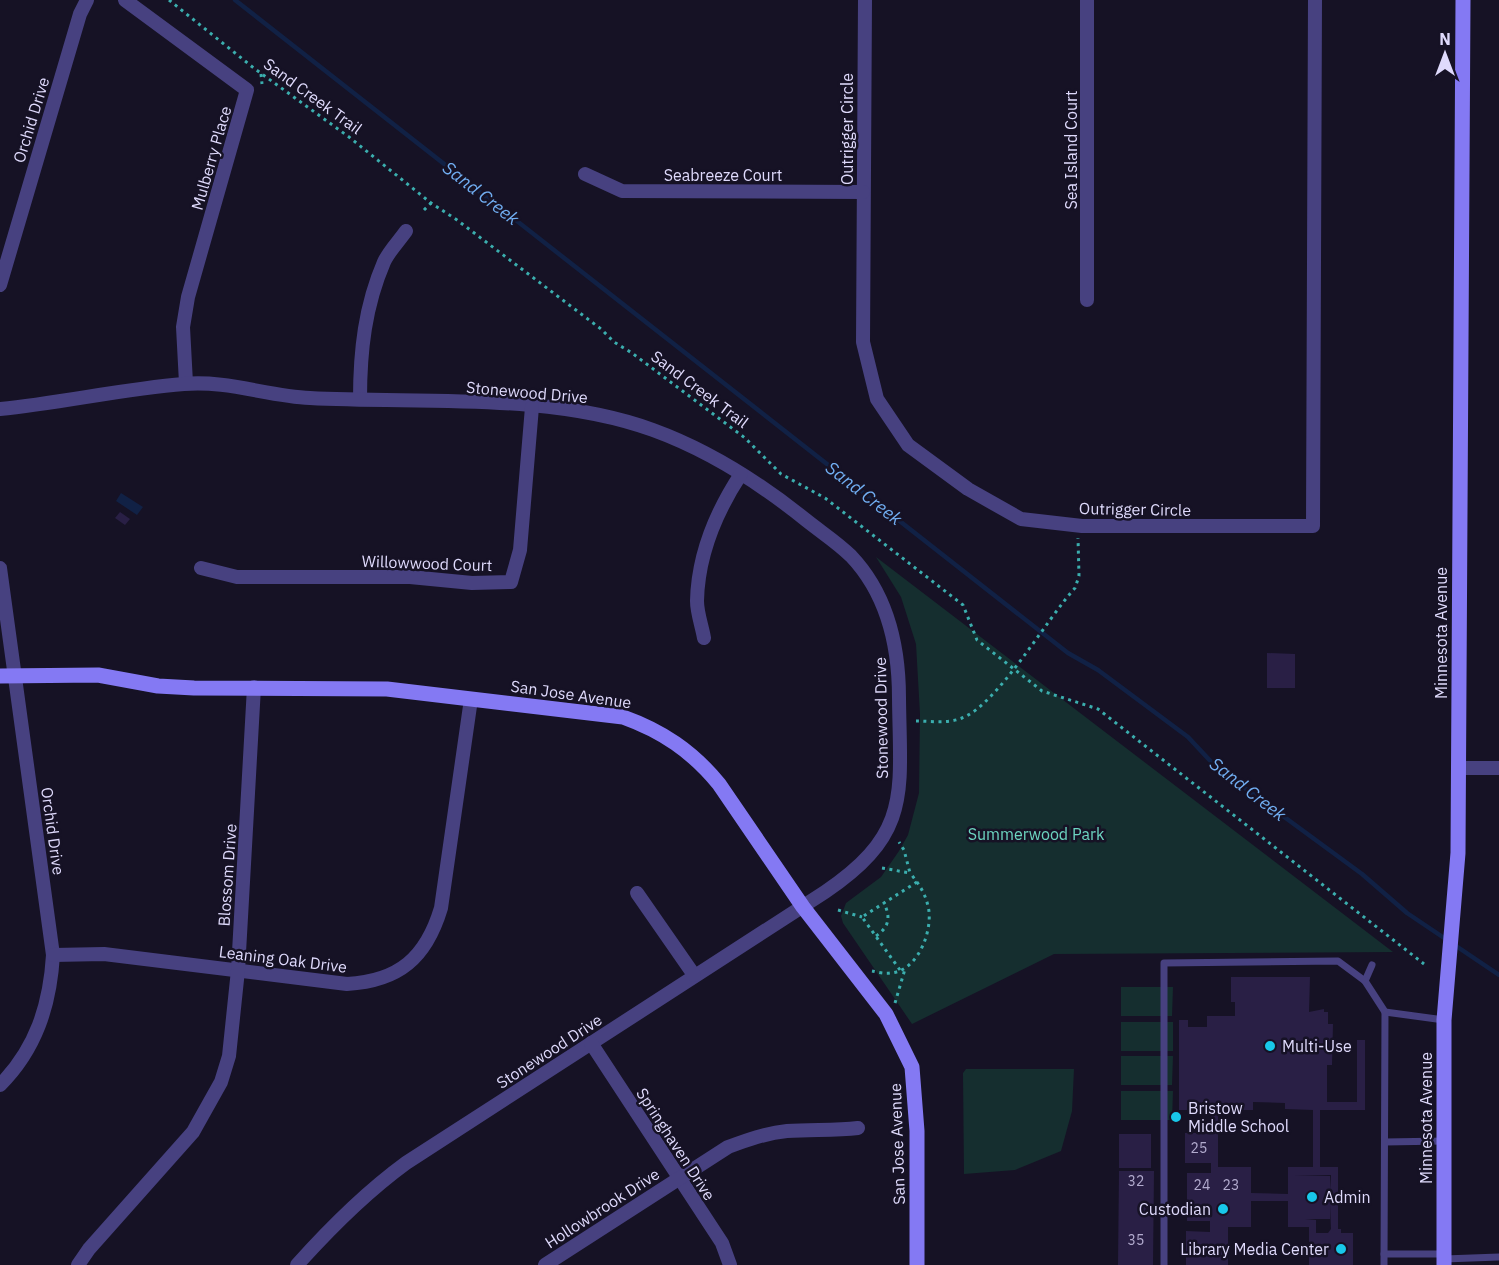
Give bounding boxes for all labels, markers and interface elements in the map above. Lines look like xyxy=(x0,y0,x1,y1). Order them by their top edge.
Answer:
north arrow xyxy=(1415,24,1475,84)
text: N xyxy=(1439,29,1451,49)
street label: Sand Creek Trail xyxy=(260,54,366,138)
street label: Outrigger Circle xyxy=(837,73,857,185)
street label: Orchid Drive xyxy=(9,75,54,165)
street label: Sea Island Court xyxy=(1061,90,1081,210)
street label: Mulberry Place xyxy=(187,103,235,212)
water label: Sand Creek xyxy=(438,156,524,230)
street label: Seabreeze Court xyxy=(664,165,782,185)
street label: Sand Creek Trail xyxy=(647,346,753,432)
street label: Stonewood Drive xyxy=(465,377,589,407)
water label: Sand Creek xyxy=(821,456,907,530)
street label: Outrigger Circle xyxy=(1079,498,1191,520)
street label: Willowwood Court xyxy=(361,551,493,575)
street label: Minnesota Avenue xyxy=(1431,567,1451,699)
street label: Stonewood Drive xyxy=(870,657,892,779)
street label: San Jose Avenue xyxy=(509,676,633,712)
water label: Sand Creek xyxy=(1205,752,1291,826)
street label: Orchid Drive xyxy=(37,786,69,876)
street label: Blossom Drive xyxy=(213,823,241,927)
park label: Summerwood Park xyxy=(968,824,1105,844)
street label: Leaning Oak Drive xyxy=(218,941,348,977)
street label: Stonewood Drive xyxy=(492,1009,606,1093)
place label: Multi-Use xyxy=(1282,1036,1352,1056)
marker: Multi-Use xyxy=(1263,1039,1277,1053)
street label: Minnesota Avenue xyxy=(1416,1052,1436,1184)
street label: San Jose Avenue xyxy=(885,1083,909,1205)
street label: Springhaven Drive xyxy=(632,1084,720,1204)
place label: Bristow Middle School xyxy=(1188,1098,1289,1136)
marker: Bristow Middle School xyxy=(1169,1110,1183,1124)
house number: 25 xyxy=(1191,1139,1207,1157)
street label: Hollowbrook Drive xyxy=(541,1163,663,1252)
house number: 32 xyxy=(1128,1172,1144,1190)
house number: 24 xyxy=(1194,1176,1210,1194)
house number: 23 xyxy=(1223,1176,1239,1194)
place label: Admin xyxy=(1324,1187,1371,1207)
marker: Admin xyxy=(1305,1190,1319,1204)
place label: Custodian xyxy=(1139,1199,1211,1219)
marker: Custodian xyxy=(1216,1202,1230,1216)
house number: 35 xyxy=(1128,1231,1144,1249)
place label: Library Media Center xyxy=(1180,1239,1329,1259)
marker: Library Media Center xyxy=(1334,1242,1348,1256)

